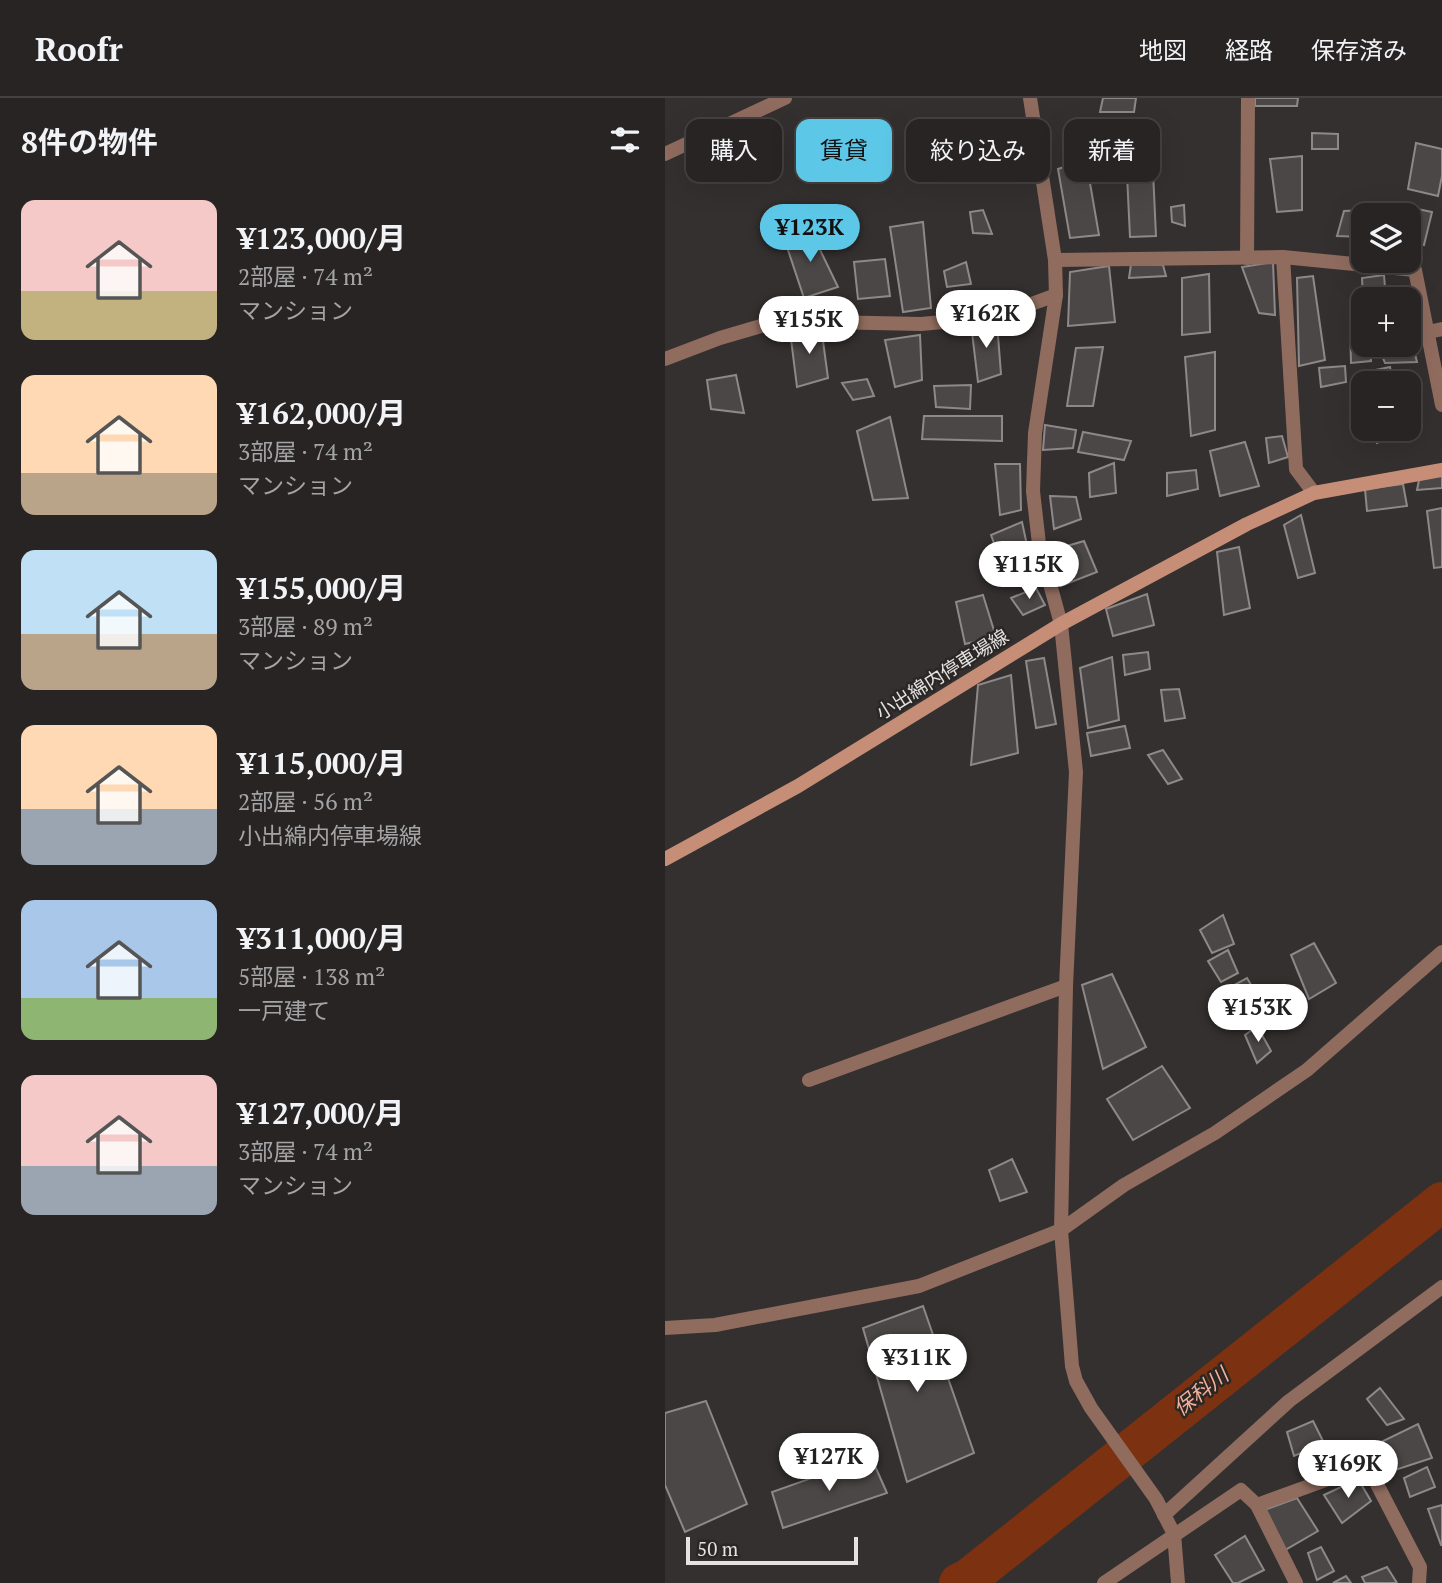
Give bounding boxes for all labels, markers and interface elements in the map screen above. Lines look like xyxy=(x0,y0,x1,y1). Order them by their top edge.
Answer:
text: Roofr xyxy=(35,27,123,70)
text: 地図 xyxy=(1139,34,1187,66)
text: 経路 xyxy=(1225,34,1273,66)
text: 保存済み xyxy=(1311,34,1407,66)
chip: 購入 xyxy=(686,119,782,182)
chip: 賃貸 xyxy=(796,119,892,182)
chip: 絞り込み xyxy=(906,119,1050,182)
chip: 新着 xyxy=(1064,119,1160,182)
icon: filters xyxy=(606,121,644,159)
text: 8件の物件 xyxy=(21,122,158,162)
map controls xyxy=(1351,203,1421,441)
button: layers xyxy=(1351,203,1421,273)
pin: ¥123K xyxy=(761,204,859,264)
text: ¥123K xyxy=(776,211,844,242)
text: ¥123,000/月 xyxy=(238,218,406,258)
icon: home xyxy=(77,228,161,312)
text: 2部屋 · 74 m² xyxy=(238,261,373,292)
button: + xyxy=(1351,287,1421,357)
pin: ¥162K xyxy=(937,290,1035,350)
text: マンション xyxy=(238,295,353,326)
pin: ¥155K xyxy=(760,296,858,356)
text: ¥162K xyxy=(952,297,1020,328)
text: ¥155K xyxy=(775,303,843,334)
button: − xyxy=(1351,371,1421,441)
text: ¥162,000/月 xyxy=(238,393,406,433)
icon: home xyxy=(77,403,161,487)
text: 3部屋 · 74 m² xyxy=(238,436,373,467)
text: マンション xyxy=(238,470,353,501)
pin: ¥115K xyxy=(980,542,1078,601)
text: ¥115K xyxy=(995,548,1063,579)
text: ¥155,000/月 xyxy=(238,568,406,608)
icon: home xyxy=(77,578,161,662)
text: 3部屋 · 89 m² xyxy=(238,611,373,642)
street label: 小出綿内停車場線 xyxy=(871,623,1013,724)
text: マンション xyxy=(238,645,353,676)
text: ¥115,000/月 xyxy=(238,743,406,783)
icon: home xyxy=(77,753,161,837)
text: 2部屋 · 56 m² xyxy=(238,786,373,817)
text: 小出綿内停車場線 xyxy=(238,820,422,851)
text: ¥311,000/月 xyxy=(238,918,406,958)
icon: home xyxy=(77,928,161,1012)
text: 5部屋 · 138 m² xyxy=(238,961,385,992)
pin: ¥153K xyxy=(1209,984,1307,1044)
text: ¥153K xyxy=(1224,991,1292,1022)
text: 一戸建て xyxy=(238,995,330,1026)
text: ¥127,000/月 xyxy=(238,1093,405,1133)
icon: home xyxy=(77,1103,161,1187)
text: 3部屋 · 74 m² xyxy=(238,1136,373,1167)
text: マンション xyxy=(238,1170,353,1201)
pin: ¥311K xyxy=(868,1334,966,1394)
text: ¥311K xyxy=(883,1341,951,1372)
water label: 保科川 xyxy=(1167,1360,1235,1422)
pin: ¥127K xyxy=(780,1434,878,1493)
text: ¥127K xyxy=(795,1440,863,1471)
pin: ¥169K xyxy=(1299,1440,1397,1500)
text: ¥169K xyxy=(1314,1447,1382,1478)
scale bar xyxy=(686,1534,857,1566)
text: 50 m xyxy=(697,1536,738,1561)

